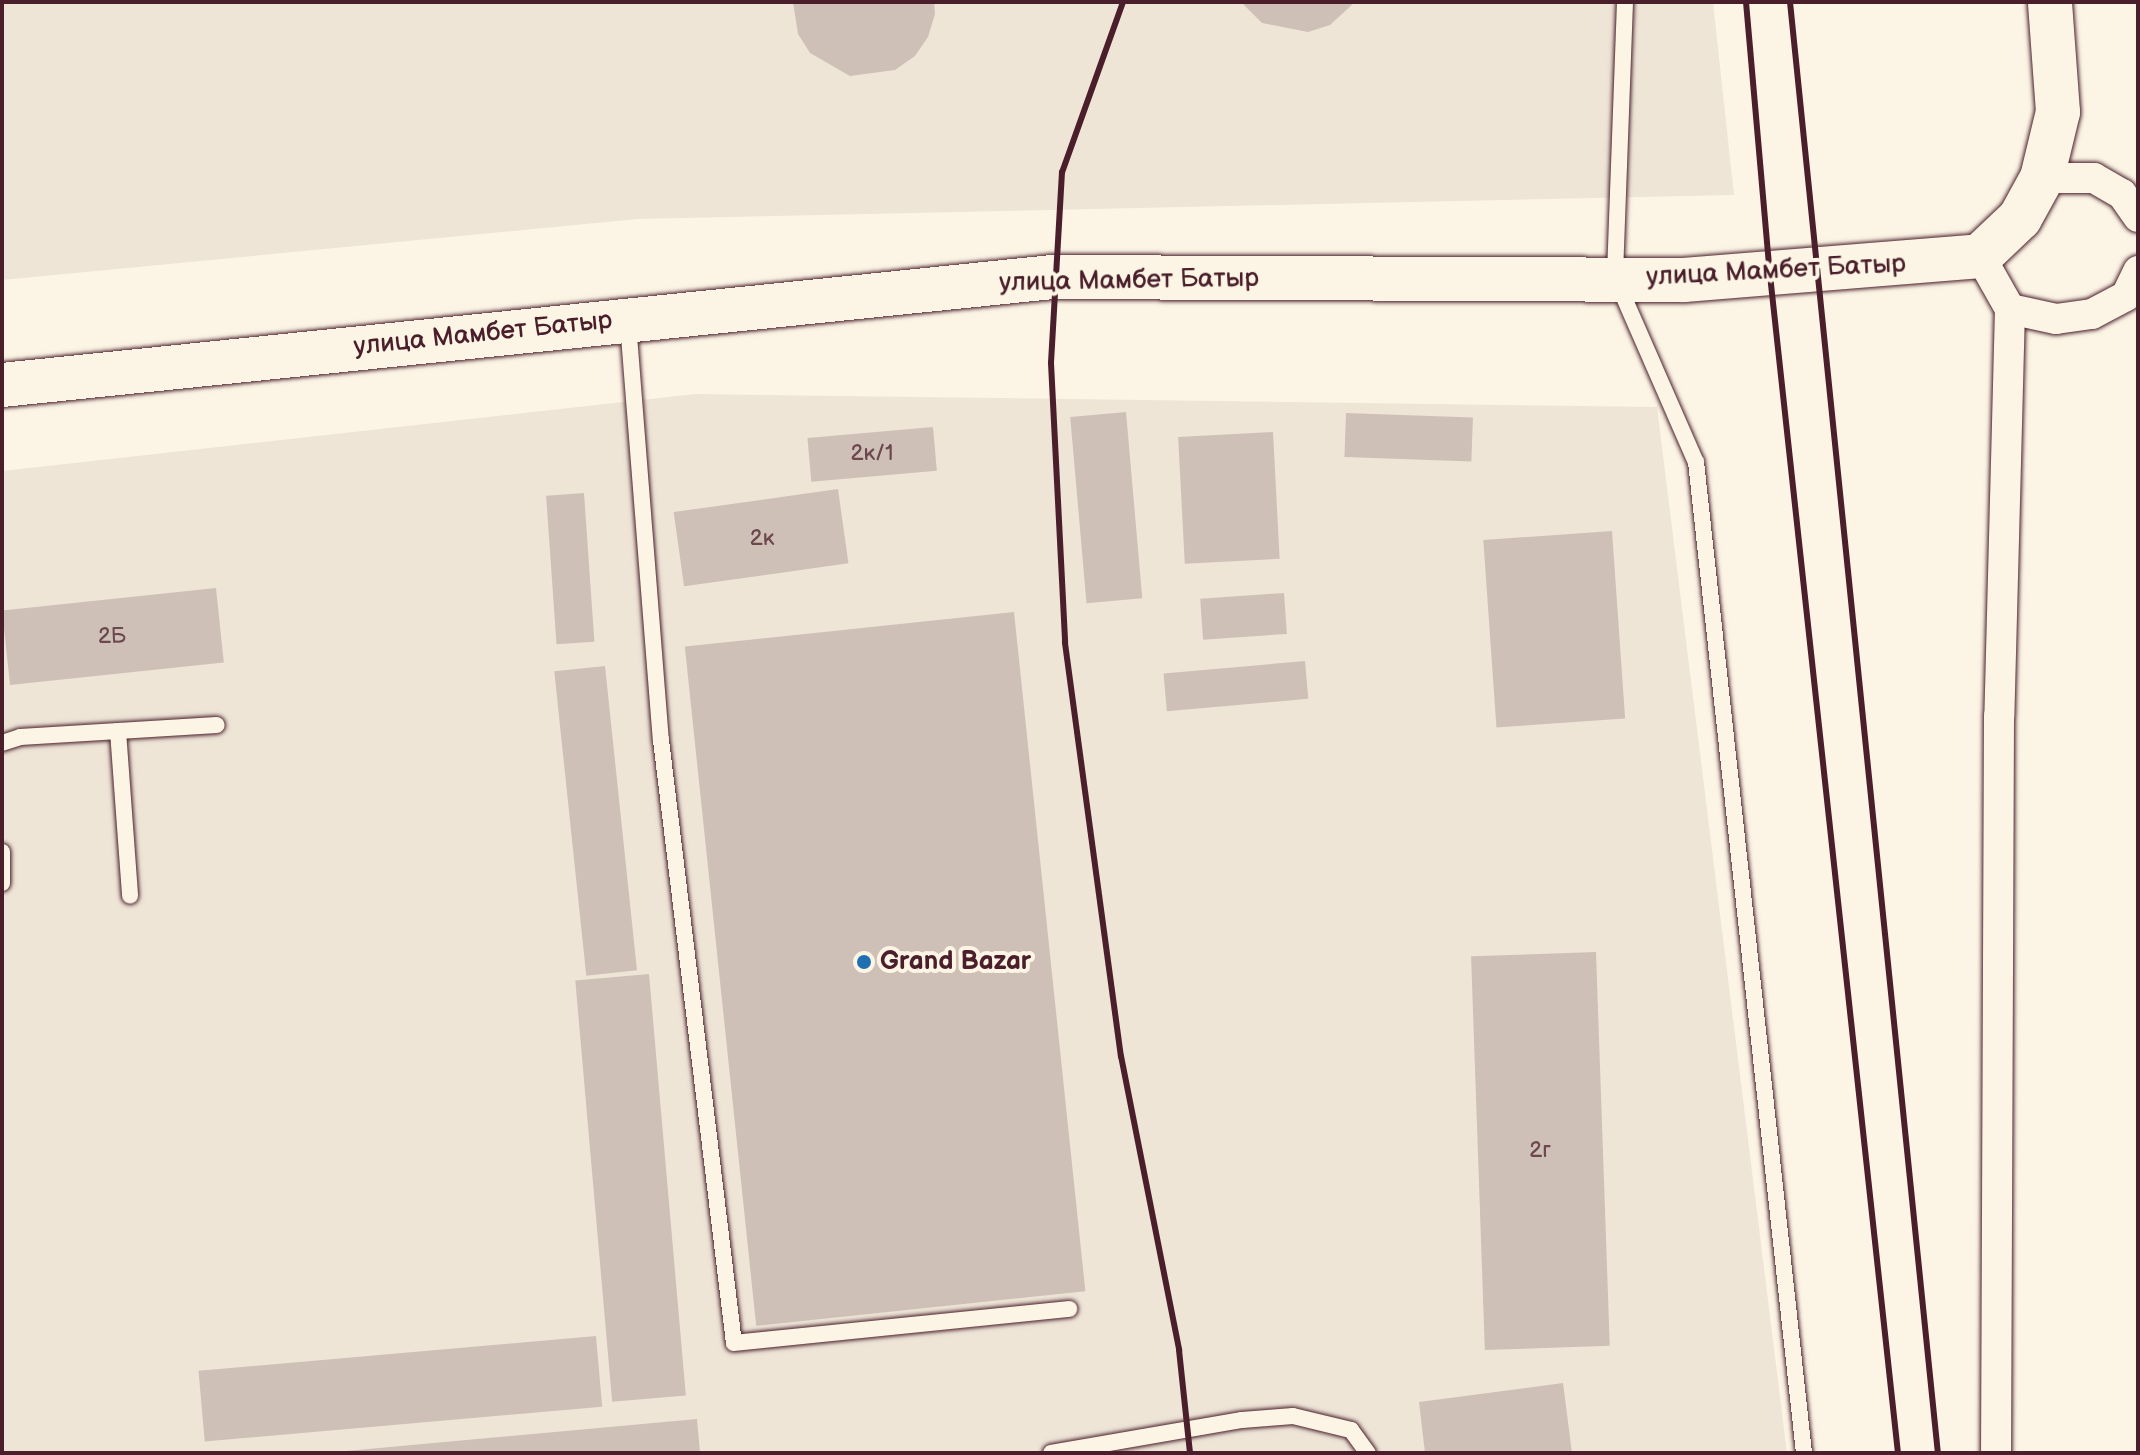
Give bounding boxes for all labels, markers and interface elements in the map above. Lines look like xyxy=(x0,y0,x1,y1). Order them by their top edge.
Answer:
street label: улица Мамбет Батыр xyxy=(1645,249,1907,293)
street label: улица Мамбет Батыр xyxy=(999,263,1259,299)
street label: улица Мамбет Батыр xyxy=(352,305,614,363)
house number: 2к/1 xyxy=(850,441,894,467)
house number: 2к xyxy=(750,526,774,552)
house number: 2Б xyxy=(98,624,126,650)
place label: Grand Bazar xyxy=(880,946,1031,978)
marker: Grand Bazar xyxy=(855,953,873,971)
house number: 2г xyxy=(1529,1138,1551,1164)

